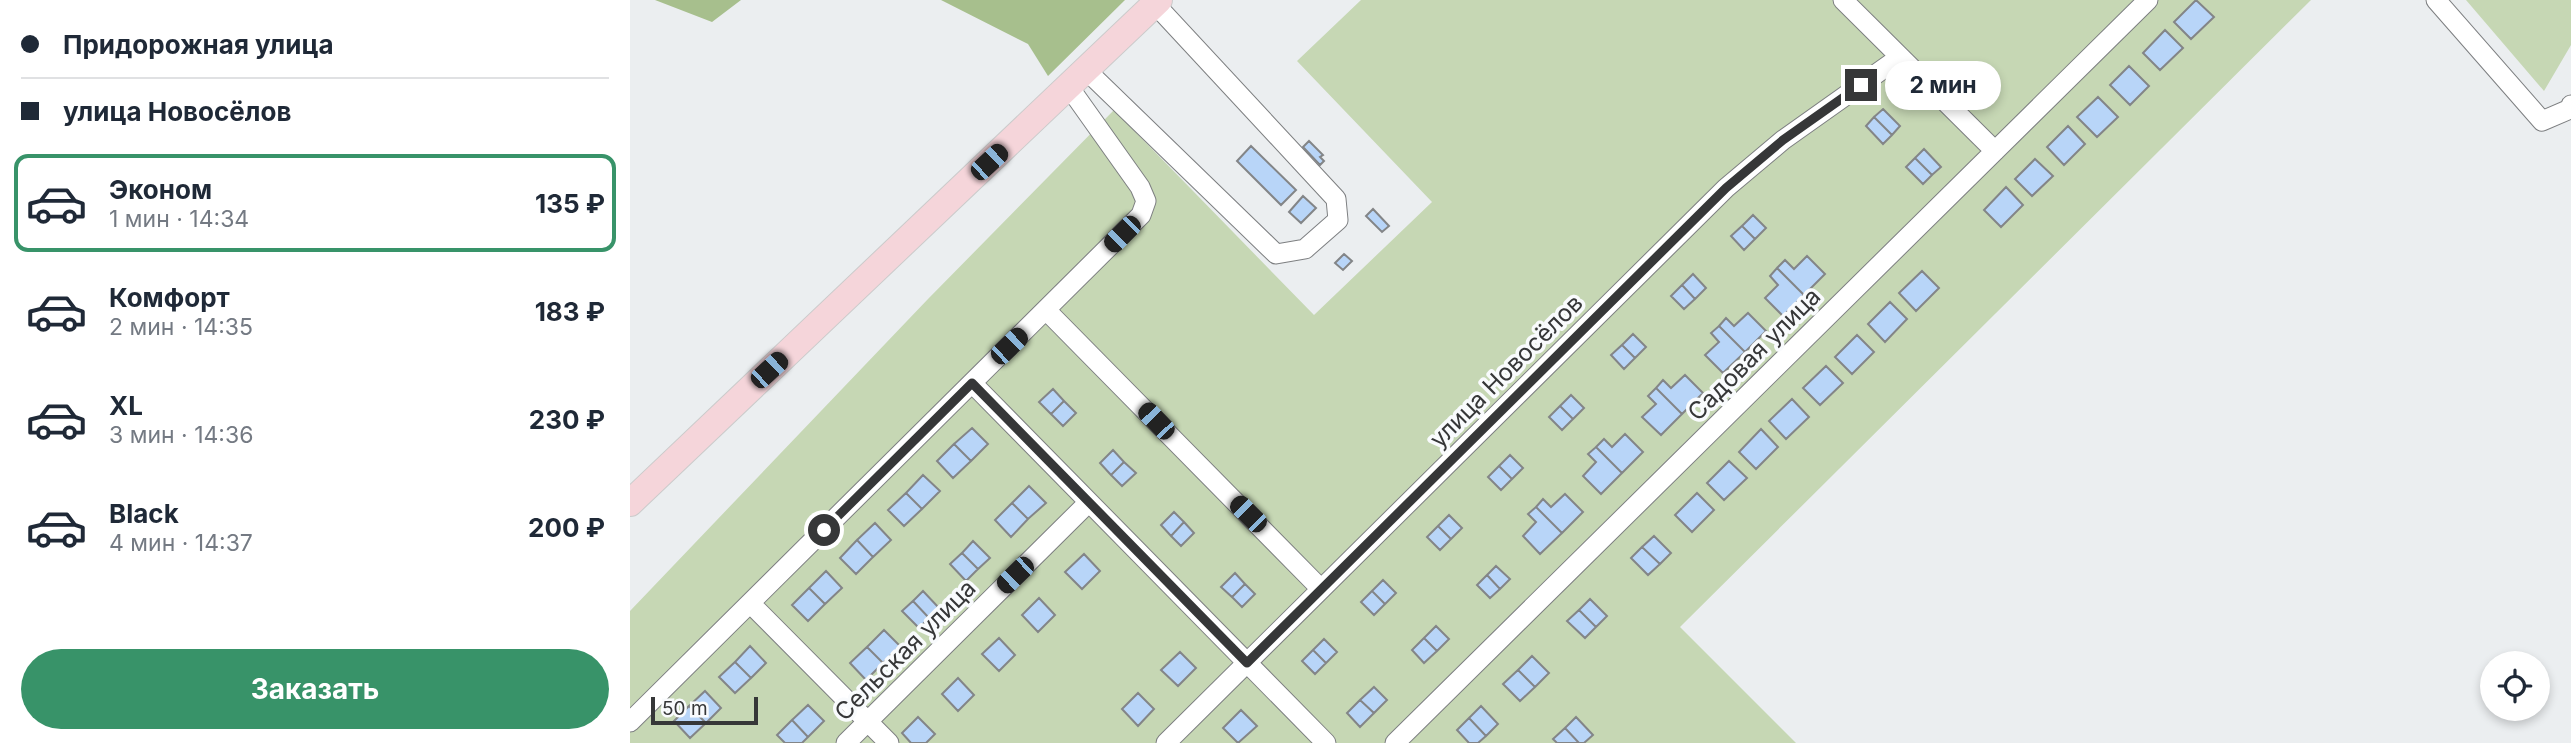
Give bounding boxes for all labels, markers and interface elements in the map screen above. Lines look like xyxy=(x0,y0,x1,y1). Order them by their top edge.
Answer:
text: Придорожная улица xyxy=(63,29,334,60)
callout: 2 мин xyxy=(1886,60,2001,110)
route end xyxy=(1845,69,1877,101)
text: 2 мин xyxy=(1909,71,1977,99)
text: улица Новосёлов xyxy=(63,96,291,127)
car xyxy=(967,140,1012,184)
icon: car xyxy=(25,172,88,235)
text: Эконом xyxy=(109,174,212,205)
text: 135 ₽ xyxy=(535,188,605,219)
text: 1 мин · 14:34 xyxy=(109,205,249,233)
car xyxy=(1100,212,1145,256)
icon: car xyxy=(25,280,88,343)
text: Комфорт xyxy=(109,282,230,313)
street label: Садовая улица xyxy=(1682,282,1826,426)
street label: улица Новосёлов xyxy=(1423,288,1589,454)
text: 183 ₽ xyxy=(535,296,605,327)
text: 2 мин · 14:35 xyxy=(109,313,253,341)
car xyxy=(987,324,1032,368)
car xyxy=(747,348,792,392)
icon: car xyxy=(25,388,88,451)
text: XL xyxy=(109,390,143,421)
car xyxy=(1134,399,1179,443)
text: 230 ₽ xyxy=(529,404,605,435)
text: 3 мин · 14:36 xyxy=(109,421,253,449)
car xyxy=(1226,492,1271,536)
icon: car xyxy=(25,496,88,559)
text: Black xyxy=(109,498,179,529)
text: 200 ₽ xyxy=(528,512,605,543)
route start xyxy=(808,514,840,546)
text: 4 мин · 14:37 xyxy=(109,529,253,557)
car xyxy=(993,553,1038,597)
street label: Сельская улица xyxy=(829,574,981,726)
button: Заказать xyxy=(21,649,609,729)
map controls xyxy=(2480,651,2550,721)
button: locate xyxy=(2480,651,2550,721)
scale bar xyxy=(651,694,758,726)
text: 50 m xyxy=(662,697,708,720)

